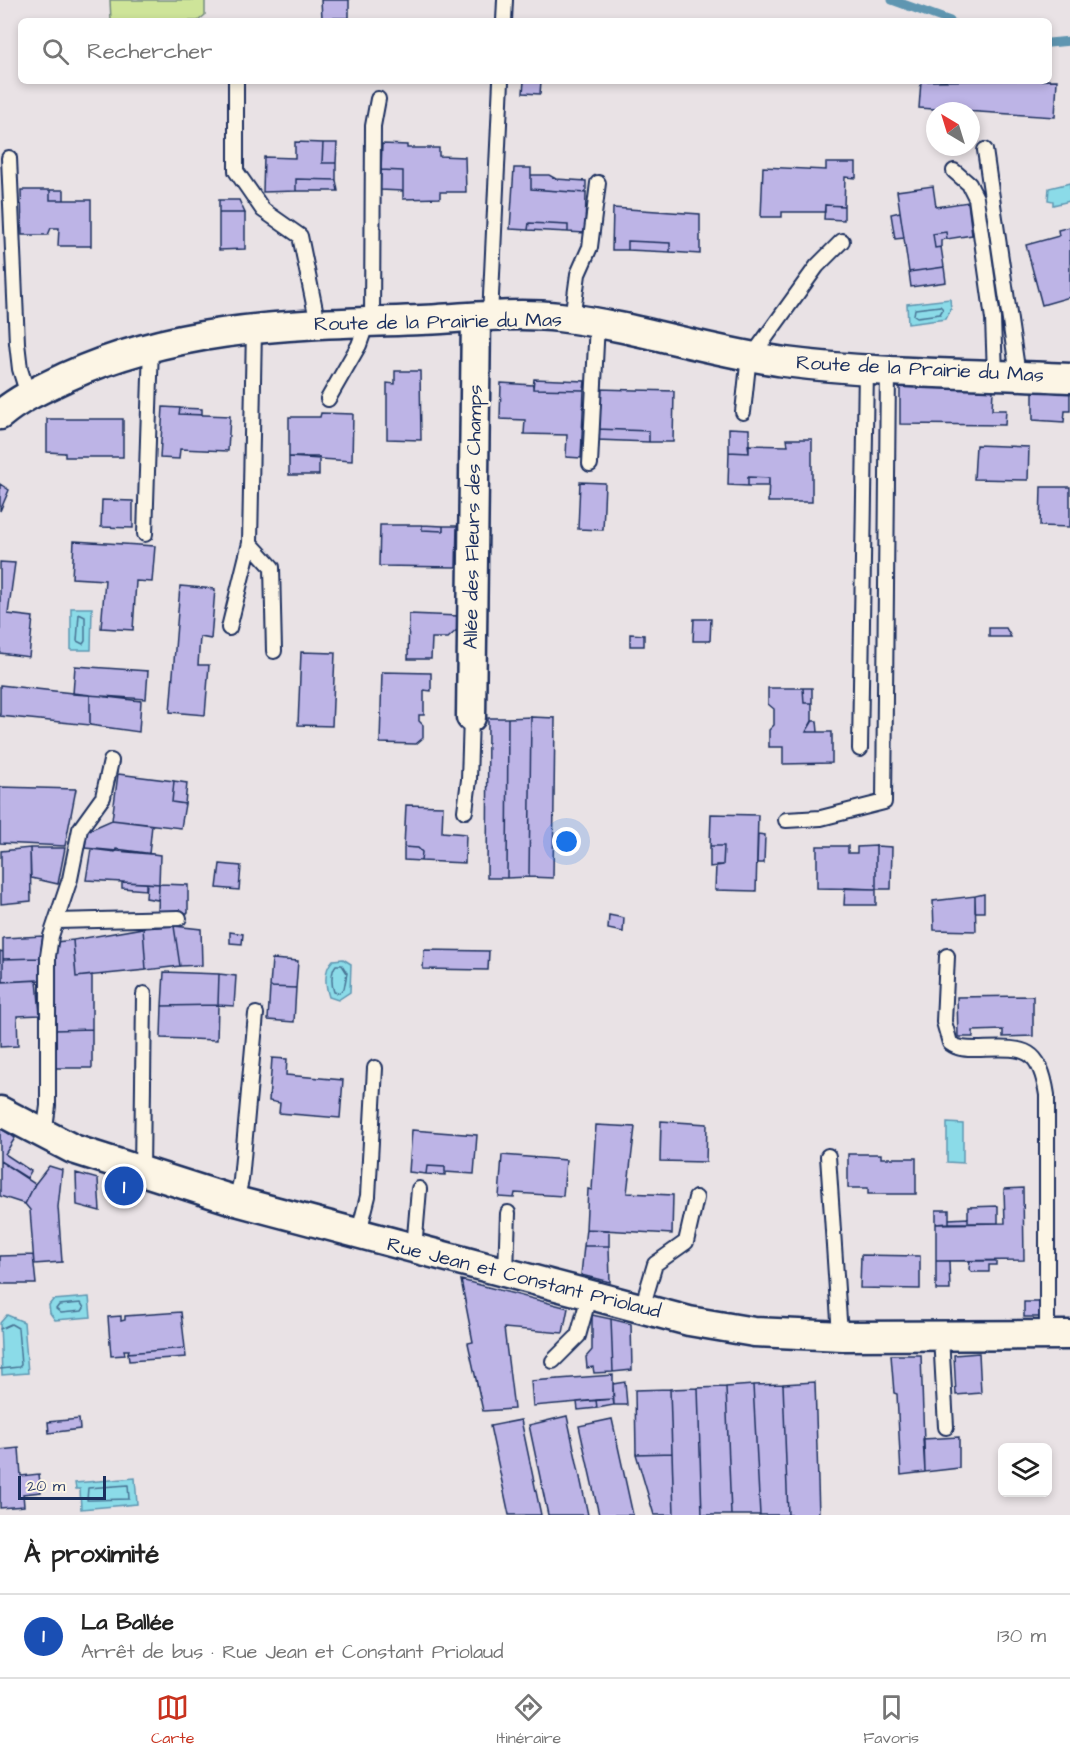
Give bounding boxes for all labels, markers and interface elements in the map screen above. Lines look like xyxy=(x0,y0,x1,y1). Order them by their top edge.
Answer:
search box xyxy=(18,18,1052,84)
icon: search xyxy=(39,35,72,68)
text: Rechercher xyxy=(87,36,212,67)
north arrow xyxy=(926,102,980,156)
street label: Route de la Prairie du Mas xyxy=(314,306,562,338)
street label: Route de la Prairie du Mas xyxy=(795,349,1045,389)
street label: Allée des Fleurs des Champs xyxy=(457,384,489,650)
your location xyxy=(552,827,581,856)
pin: 1 xyxy=(104,1164,144,1208)
street label: Rue Jean et Constant Priolaud xyxy=(384,1230,664,1326)
map controls xyxy=(998,1443,1052,1497)
button: layers xyxy=(998,1443,1052,1497)
scale bar xyxy=(18,1473,106,1500)
text: 20 m xyxy=(27,1475,65,1497)
text: À proximité xyxy=(24,1536,159,1572)
text: La Ballée xyxy=(81,1607,174,1638)
text: 1 xyxy=(42,1622,45,1650)
text: 130 m xyxy=(997,1622,1046,1650)
text: Arrêt de bus · Rue Jean et Constant Priolaud xyxy=(81,1638,503,1666)
tab: Carte xyxy=(151,1691,194,1749)
tab: Itinéraire xyxy=(496,1691,561,1749)
tab: Favoris xyxy=(863,1691,919,1749)

